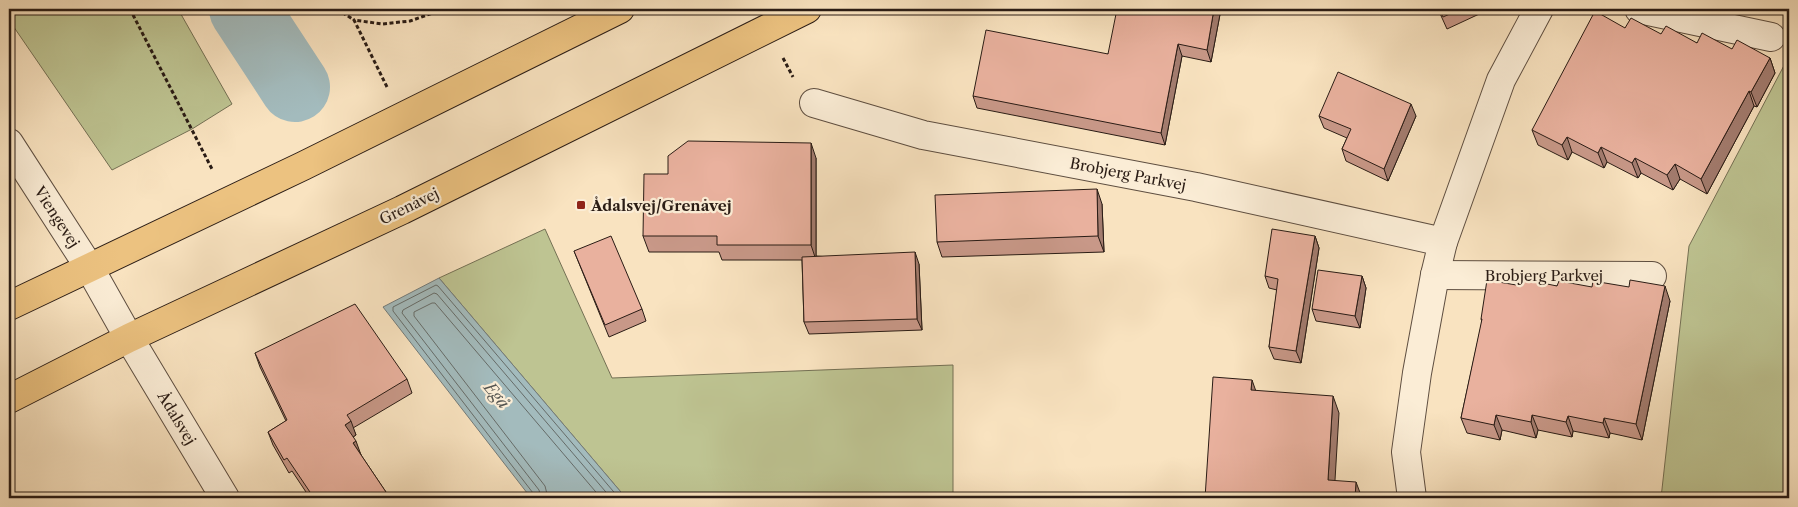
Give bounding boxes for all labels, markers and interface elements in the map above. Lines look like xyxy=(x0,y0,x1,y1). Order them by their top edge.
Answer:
street label: Brobjerg Parkvej xyxy=(1068,153,1188,195)
street label: Viengevej xyxy=(30,182,84,251)
street label: Grenåvej xyxy=(376,183,442,229)
place label: Ådalsvej/Grenåvej xyxy=(590,196,732,215)
marker: Ådalsvej/Grenåvej xyxy=(575,199,587,211)
street label: Brobjerg Parkvej xyxy=(1485,266,1603,285)
water label: Egå xyxy=(479,376,514,413)
street label: Ådalsvej xyxy=(153,387,200,448)

